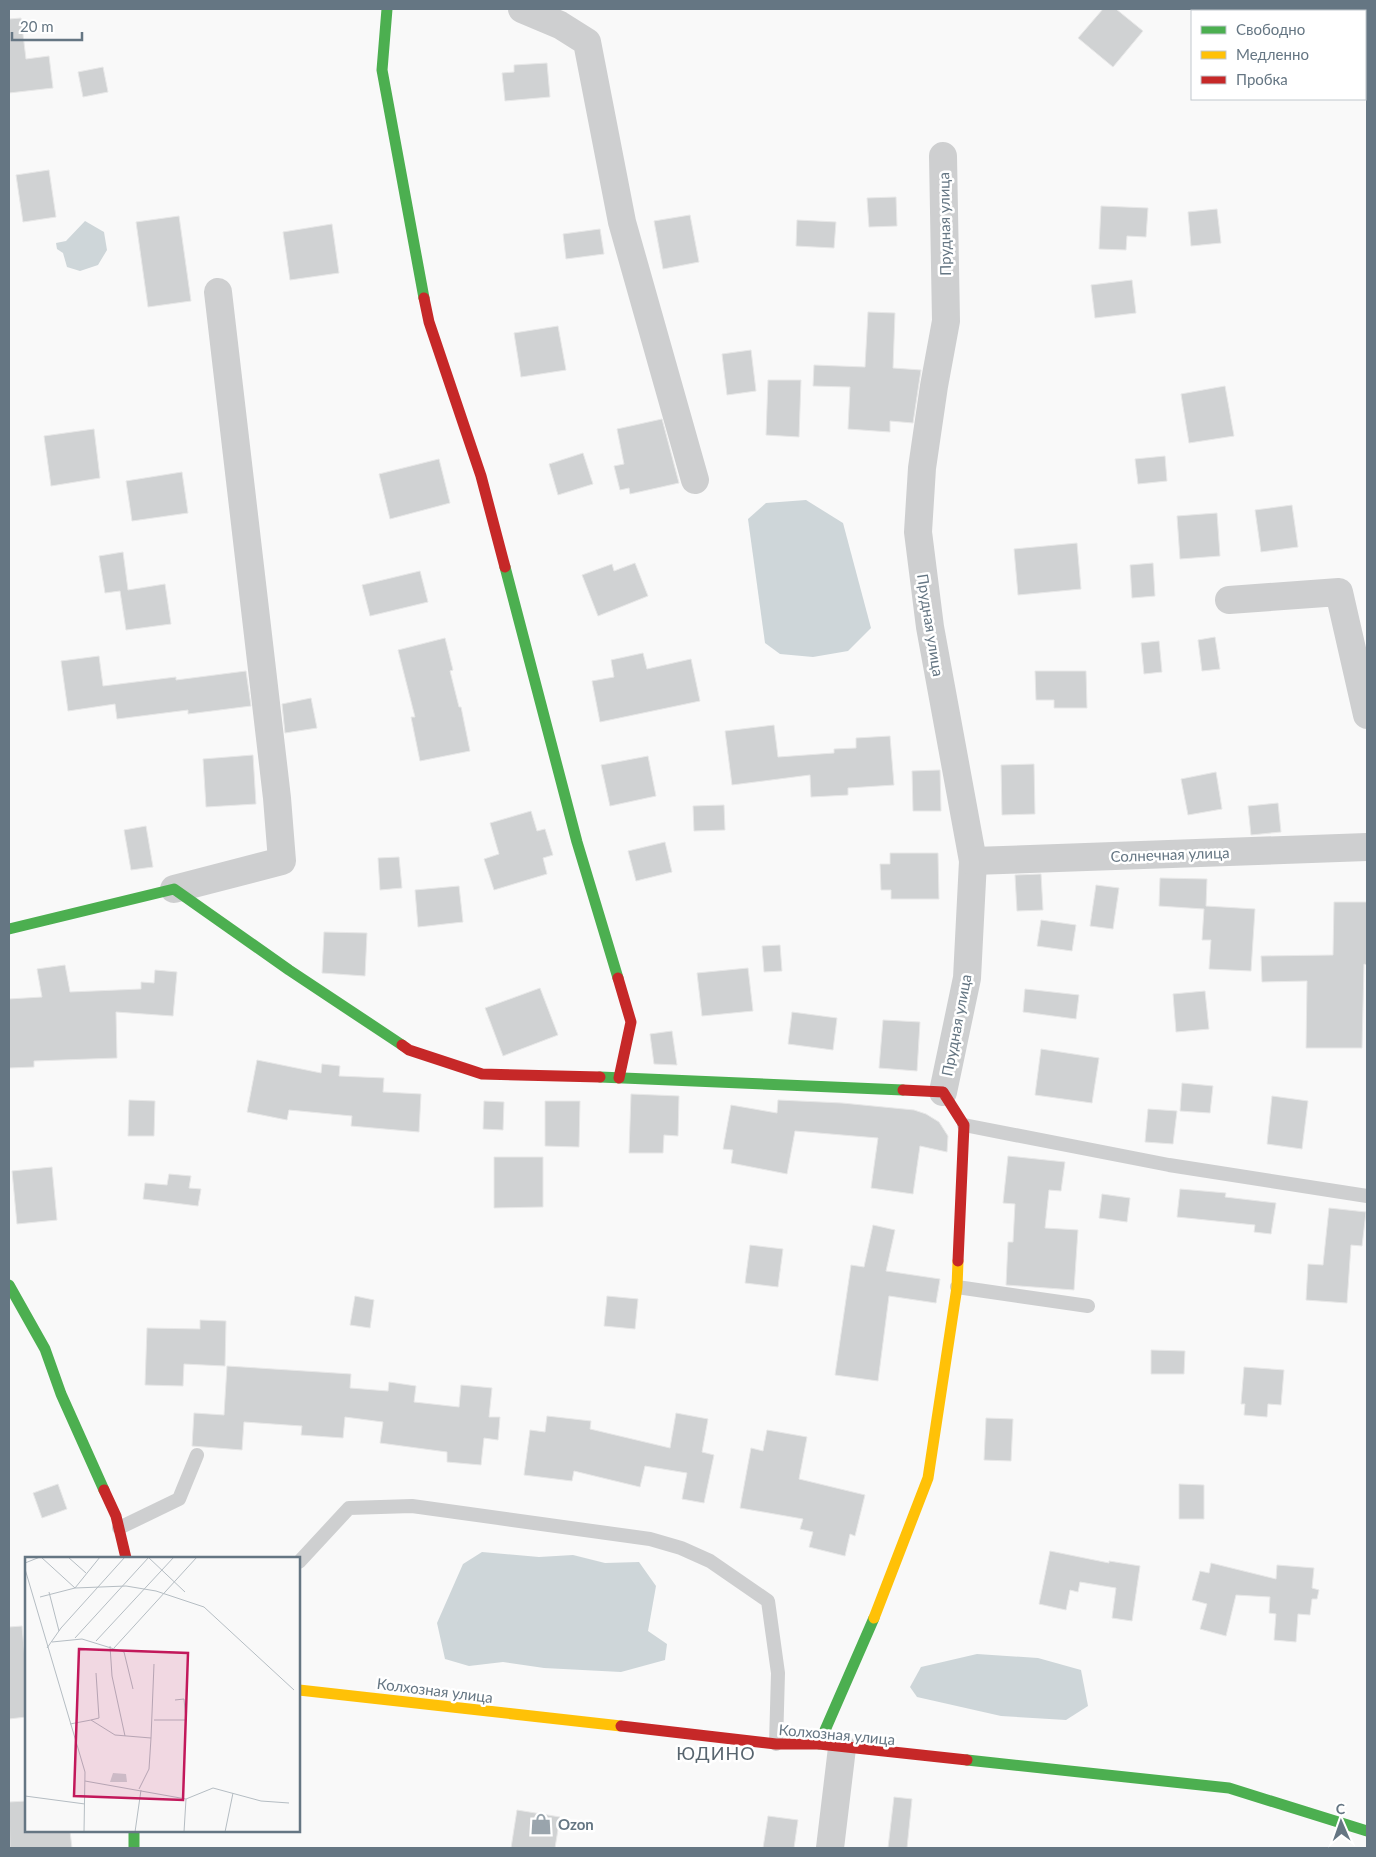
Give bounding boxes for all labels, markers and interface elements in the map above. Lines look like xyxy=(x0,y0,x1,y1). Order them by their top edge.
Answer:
scale bar xyxy=(12,10,82,42)
legend xyxy=(1191,10,1366,100)
text: 20 m xyxy=(20,17,54,35)
text: Свободно xyxy=(1236,20,1305,38)
text: Медленно xyxy=(1236,45,1309,63)
text: Пробка xyxy=(1236,70,1288,88)
street label: Прудная улица xyxy=(934,172,954,276)
street label: Прудная улица xyxy=(914,572,948,678)
street label: Солнечная улица xyxy=(1110,843,1230,865)
street label: Прудная улица xyxy=(937,972,975,1078)
inset map xyxy=(25,1557,300,1832)
street label: Колхозная улица xyxy=(376,1674,494,1706)
street label: Колхозная улица xyxy=(778,1720,896,1748)
district label: ЮДИНО xyxy=(676,1742,756,1764)
north arrow xyxy=(1316,1797,1366,1847)
text: С xyxy=(1336,1800,1346,1817)
shop icon: Ozon xyxy=(528,1811,554,1837)
place label: Ozon xyxy=(558,1815,594,1833)

